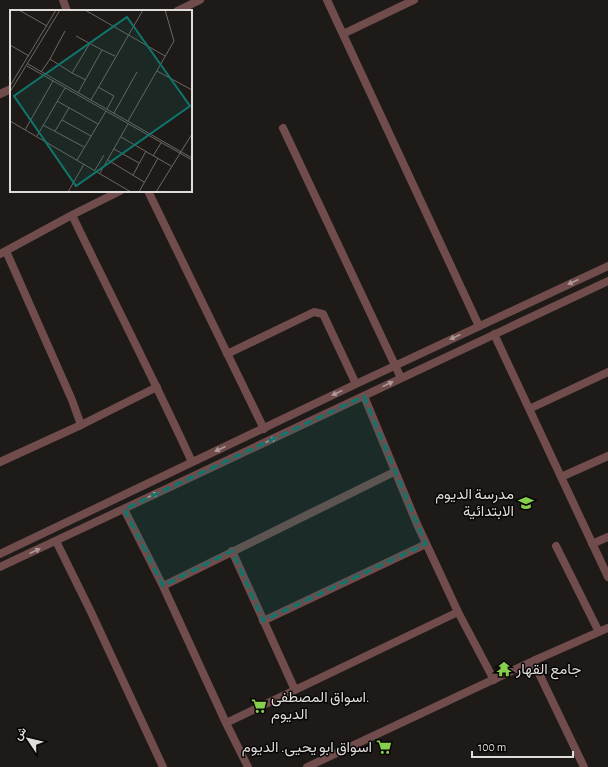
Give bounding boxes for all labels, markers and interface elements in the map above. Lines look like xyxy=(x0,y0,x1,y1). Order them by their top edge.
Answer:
inset map xyxy=(10,10,192,192)
one-way arrow xyxy=(567,279,578,285)
one-way arrow xyxy=(449,334,460,340)
one-way arrow xyxy=(382,381,394,387)
one-way arrow xyxy=(332,390,343,396)
one-way arrow xyxy=(265,437,276,443)
one-way arrow xyxy=(214,446,226,452)
place label: مدرسة الديوم الابتدائية xyxy=(435,487,514,520)
one-way arrow xyxy=(147,492,159,498)
school or university icon: مدرسة الديوم الابتدائية xyxy=(517,494,535,512)
one-way arrow xyxy=(30,548,41,554)
temple icon: جامع القهار xyxy=(495,660,513,678)
place label: جامع القهار xyxy=(515,662,581,680)
place label: اسواق المصطفى. الديوم xyxy=(271,690,369,724)
supermarket icon: اسواق المصطفى. الديوم xyxy=(250,697,268,715)
north arrow xyxy=(8,719,48,759)
text: ش xyxy=(12,725,29,743)
scale bar xyxy=(472,733,573,759)
supermarket icon: اسواق ابو يحيى. الديوم xyxy=(375,738,393,756)
place label: اسواق ابو يحيى. الديوم xyxy=(242,740,372,757)
text: 100 m xyxy=(478,741,506,753)

